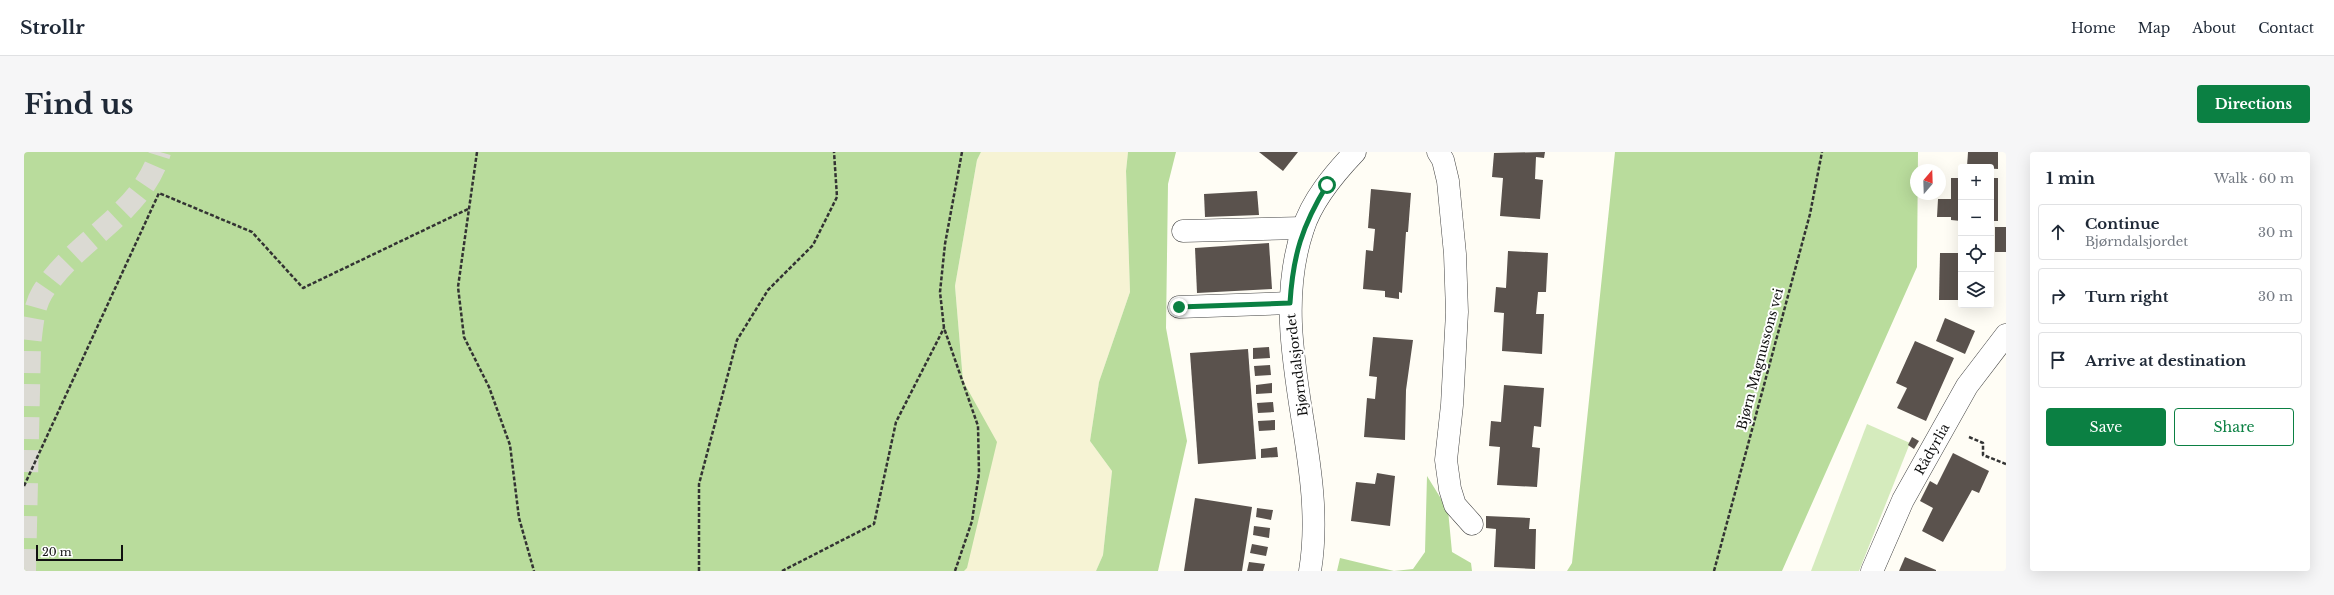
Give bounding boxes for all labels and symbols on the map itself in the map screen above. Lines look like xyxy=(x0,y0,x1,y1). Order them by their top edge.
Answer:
north arrow xyxy=(1910,164,1946,200)
route start xyxy=(1318,176,1336,194)
street label: Bjørn Magnussons vei xyxy=(1733,286,1787,432)
route end xyxy=(1170,298,1188,316)
street label: Bjørndalsjordet xyxy=(1282,313,1312,417)
street label: Rådyrlia xyxy=(1910,419,1953,478)
scale bar xyxy=(36,543,123,562)

